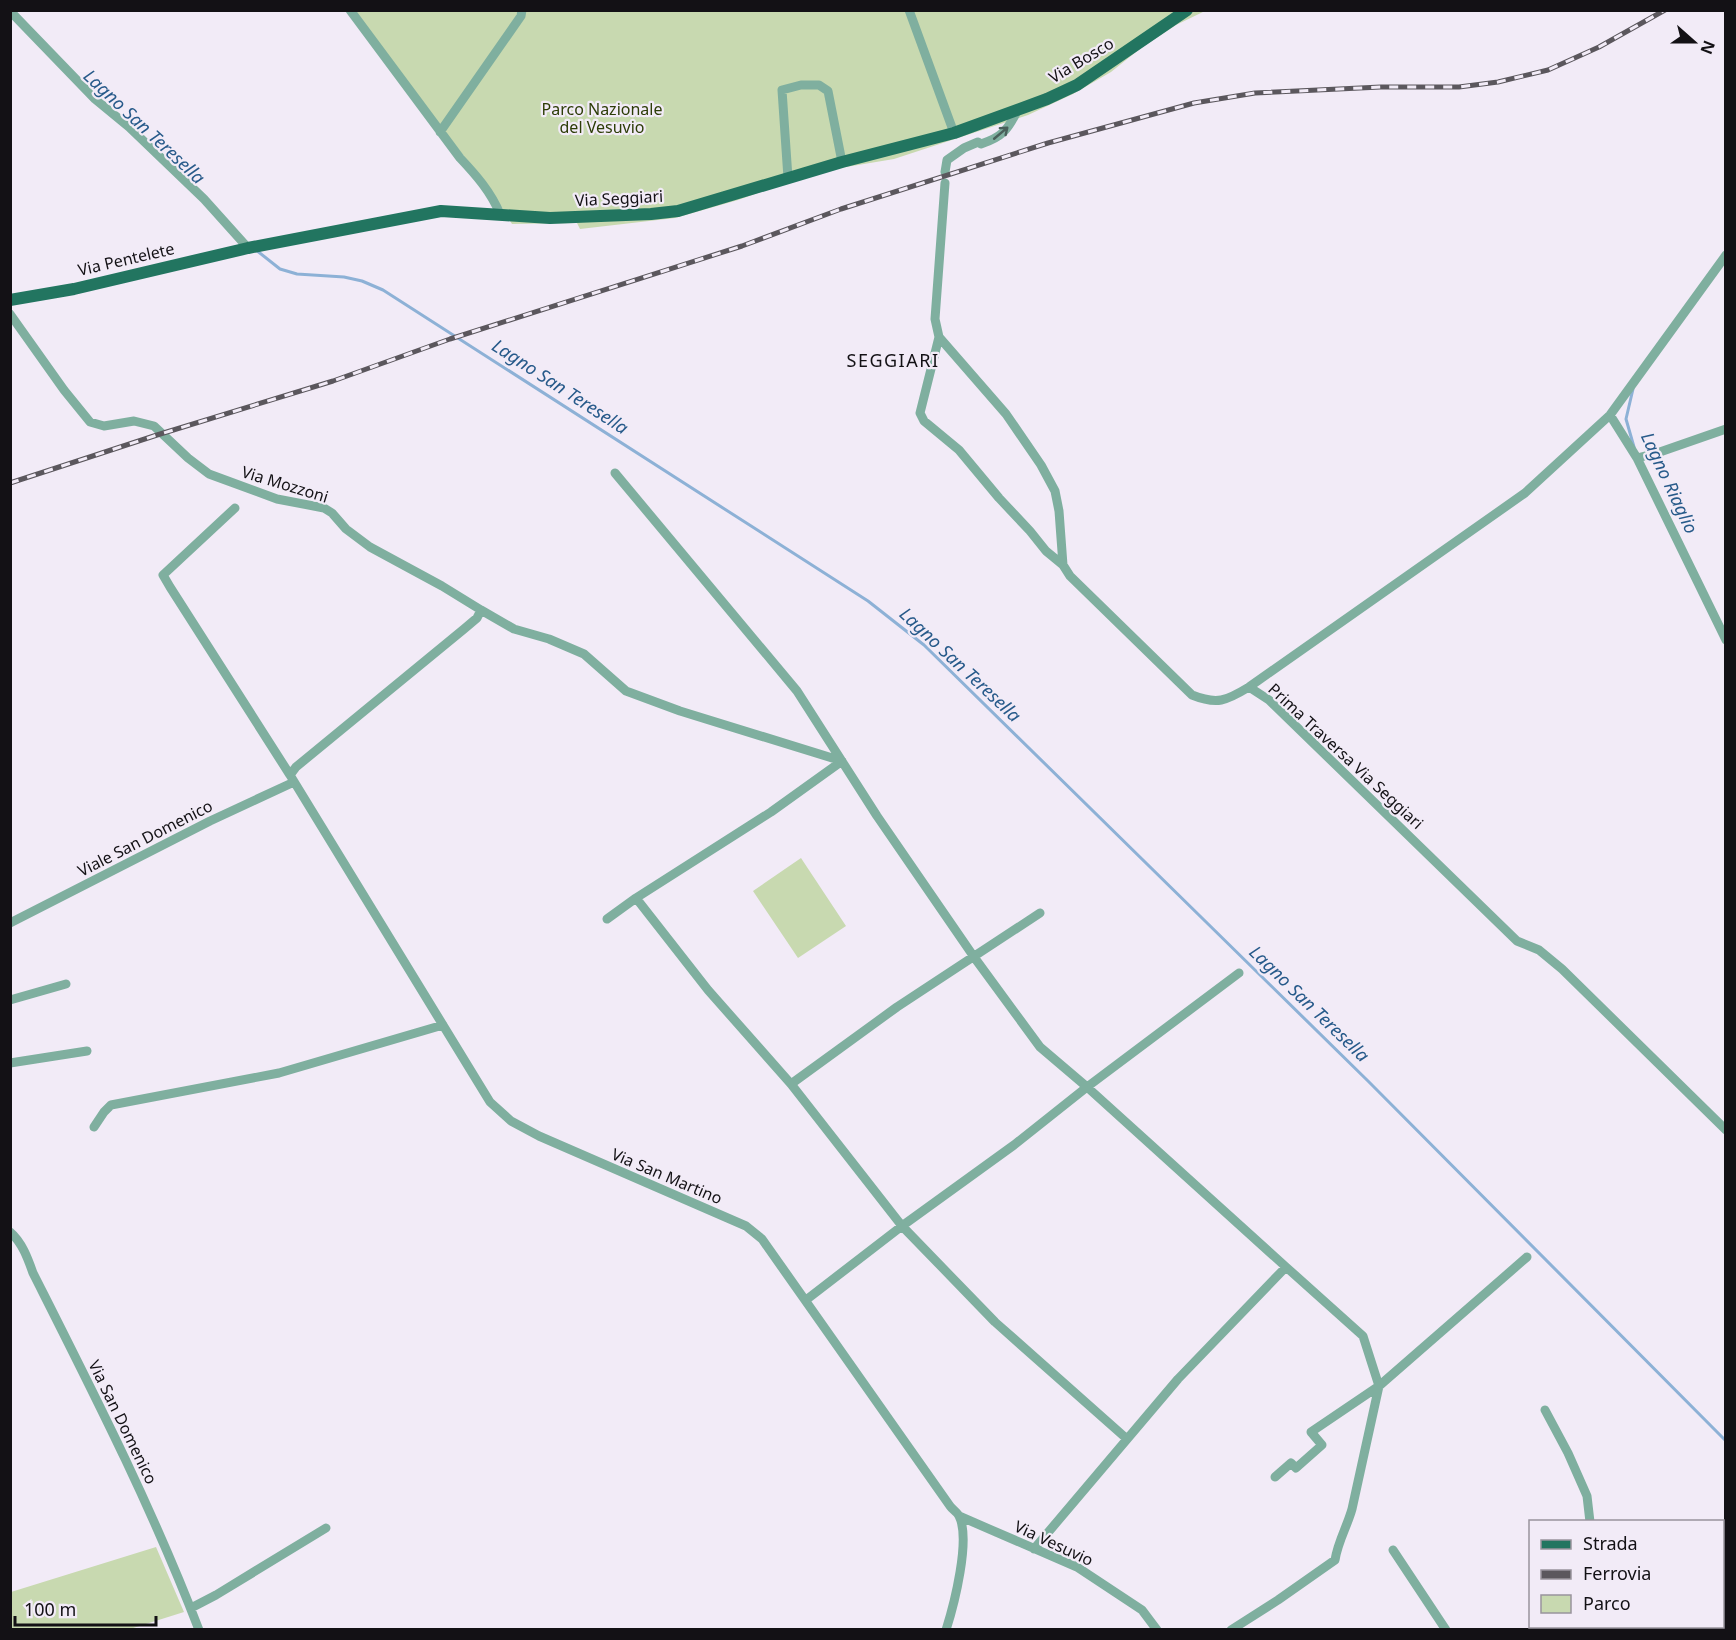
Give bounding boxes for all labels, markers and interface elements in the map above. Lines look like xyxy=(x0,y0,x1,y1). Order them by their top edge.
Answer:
north arrow xyxy=(1664,12,1724,72)
street label: Via Bosco xyxy=(1044,32,1118,88)
text: N xyxy=(1695,37,1721,57)
water label: Lagno San Teresella xyxy=(79,64,211,189)
park label: Parco Nazionale del Vesuvio xyxy=(542,98,662,138)
one-way arrow xyxy=(994,126,1009,140)
street label: Via Seggiari xyxy=(574,185,664,211)
street label: Via Pentelete xyxy=(76,237,176,281)
water label: Lagno San Teresella xyxy=(488,333,633,439)
district label: SEGGIARI xyxy=(847,348,940,372)
water label: Lagno Riaglio xyxy=(1636,428,1704,537)
street label: Via Mozzoni xyxy=(239,460,331,508)
water label: Lagno San Teresella xyxy=(895,602,1027,727)
street label: Prima Traversa Via Seggiari xyxy=(1264,678,1428,834)
street label: Viale San Domenico xyxy=(74,794,216,882)
water label: Lagno San Teresella xyxy=(1245,940,1375,1067)
street label: Via San Martino xyxy=(608,1143,726,1209)
street label: Via San Domenico xyxy=(83,1356,163,1488)
street label: Via Vesuvio xyxy=(1011,1515,1097,1571)
legend xyxy=(1529,1520,1724,1628)
text: Strada xyxy=(1583,1531,1638,1555)
text: Ferrovia xyxy=(1583,1561,1651,1585)
scale bar xyxy=(15,1589,156,1627)
text: Parco xyxy=(1583,1591,1631,1615)
text: 100 m xyxy=(24,1597,76,1621)

